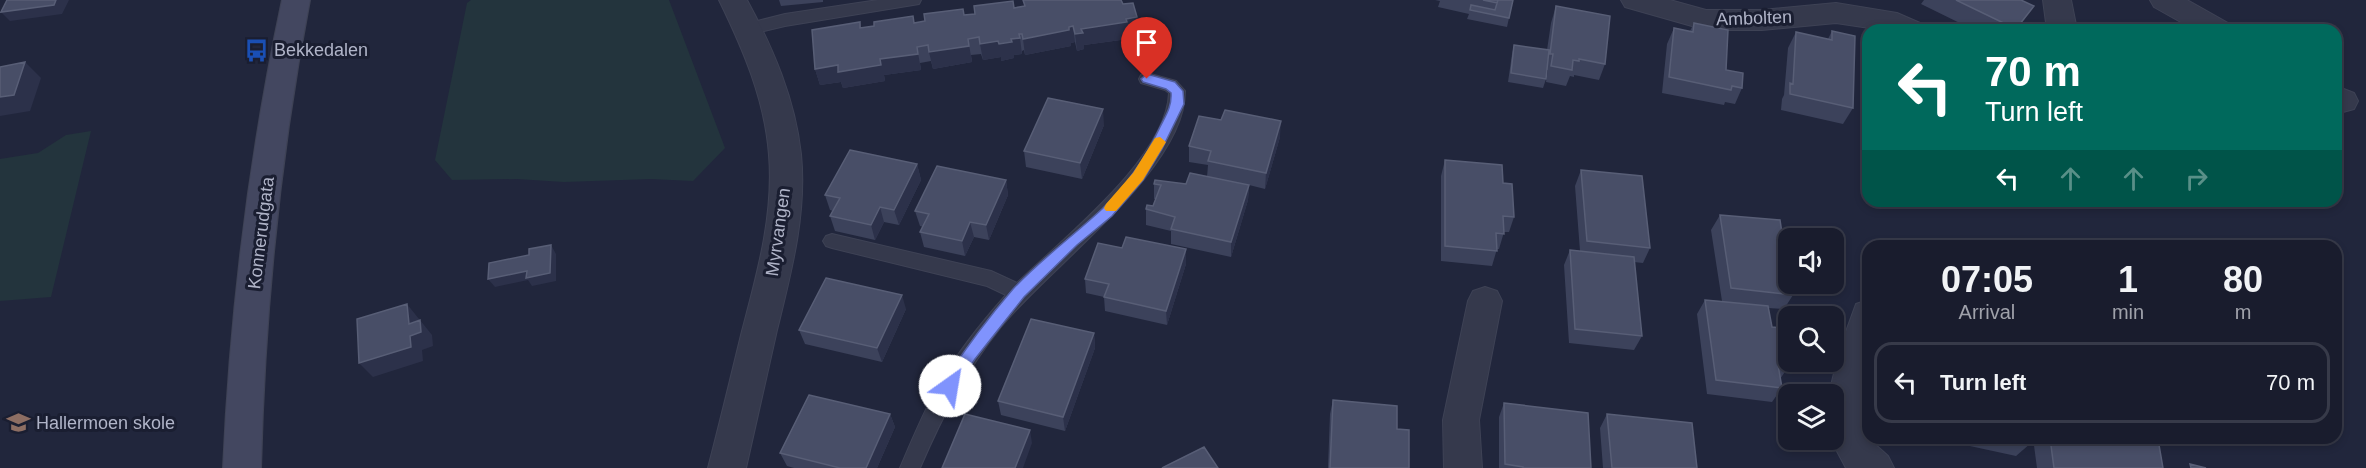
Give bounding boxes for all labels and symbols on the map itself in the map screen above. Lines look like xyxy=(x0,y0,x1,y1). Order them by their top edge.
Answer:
street label: Ambolten xyxy=(1716,7,1792,29)
pin xyxy=(1121,17,1172,79)
bus stop icon: Bekkedalen xyxy=(243,37,269,63)
place label: Bekkedalen xyxy=(274,40,368,60)
street label: Konnerudgata xyxy=(244,175,278,290)
street label: Myrvangen xyxy=(762,187,794,277)
position arrow xyxy=(918,354,982,418)
school or university icon: Hallermoen skole xyxy=(5,410,31,436)
place label: Hallermoen skole xyxy=(36,413,175,433)

